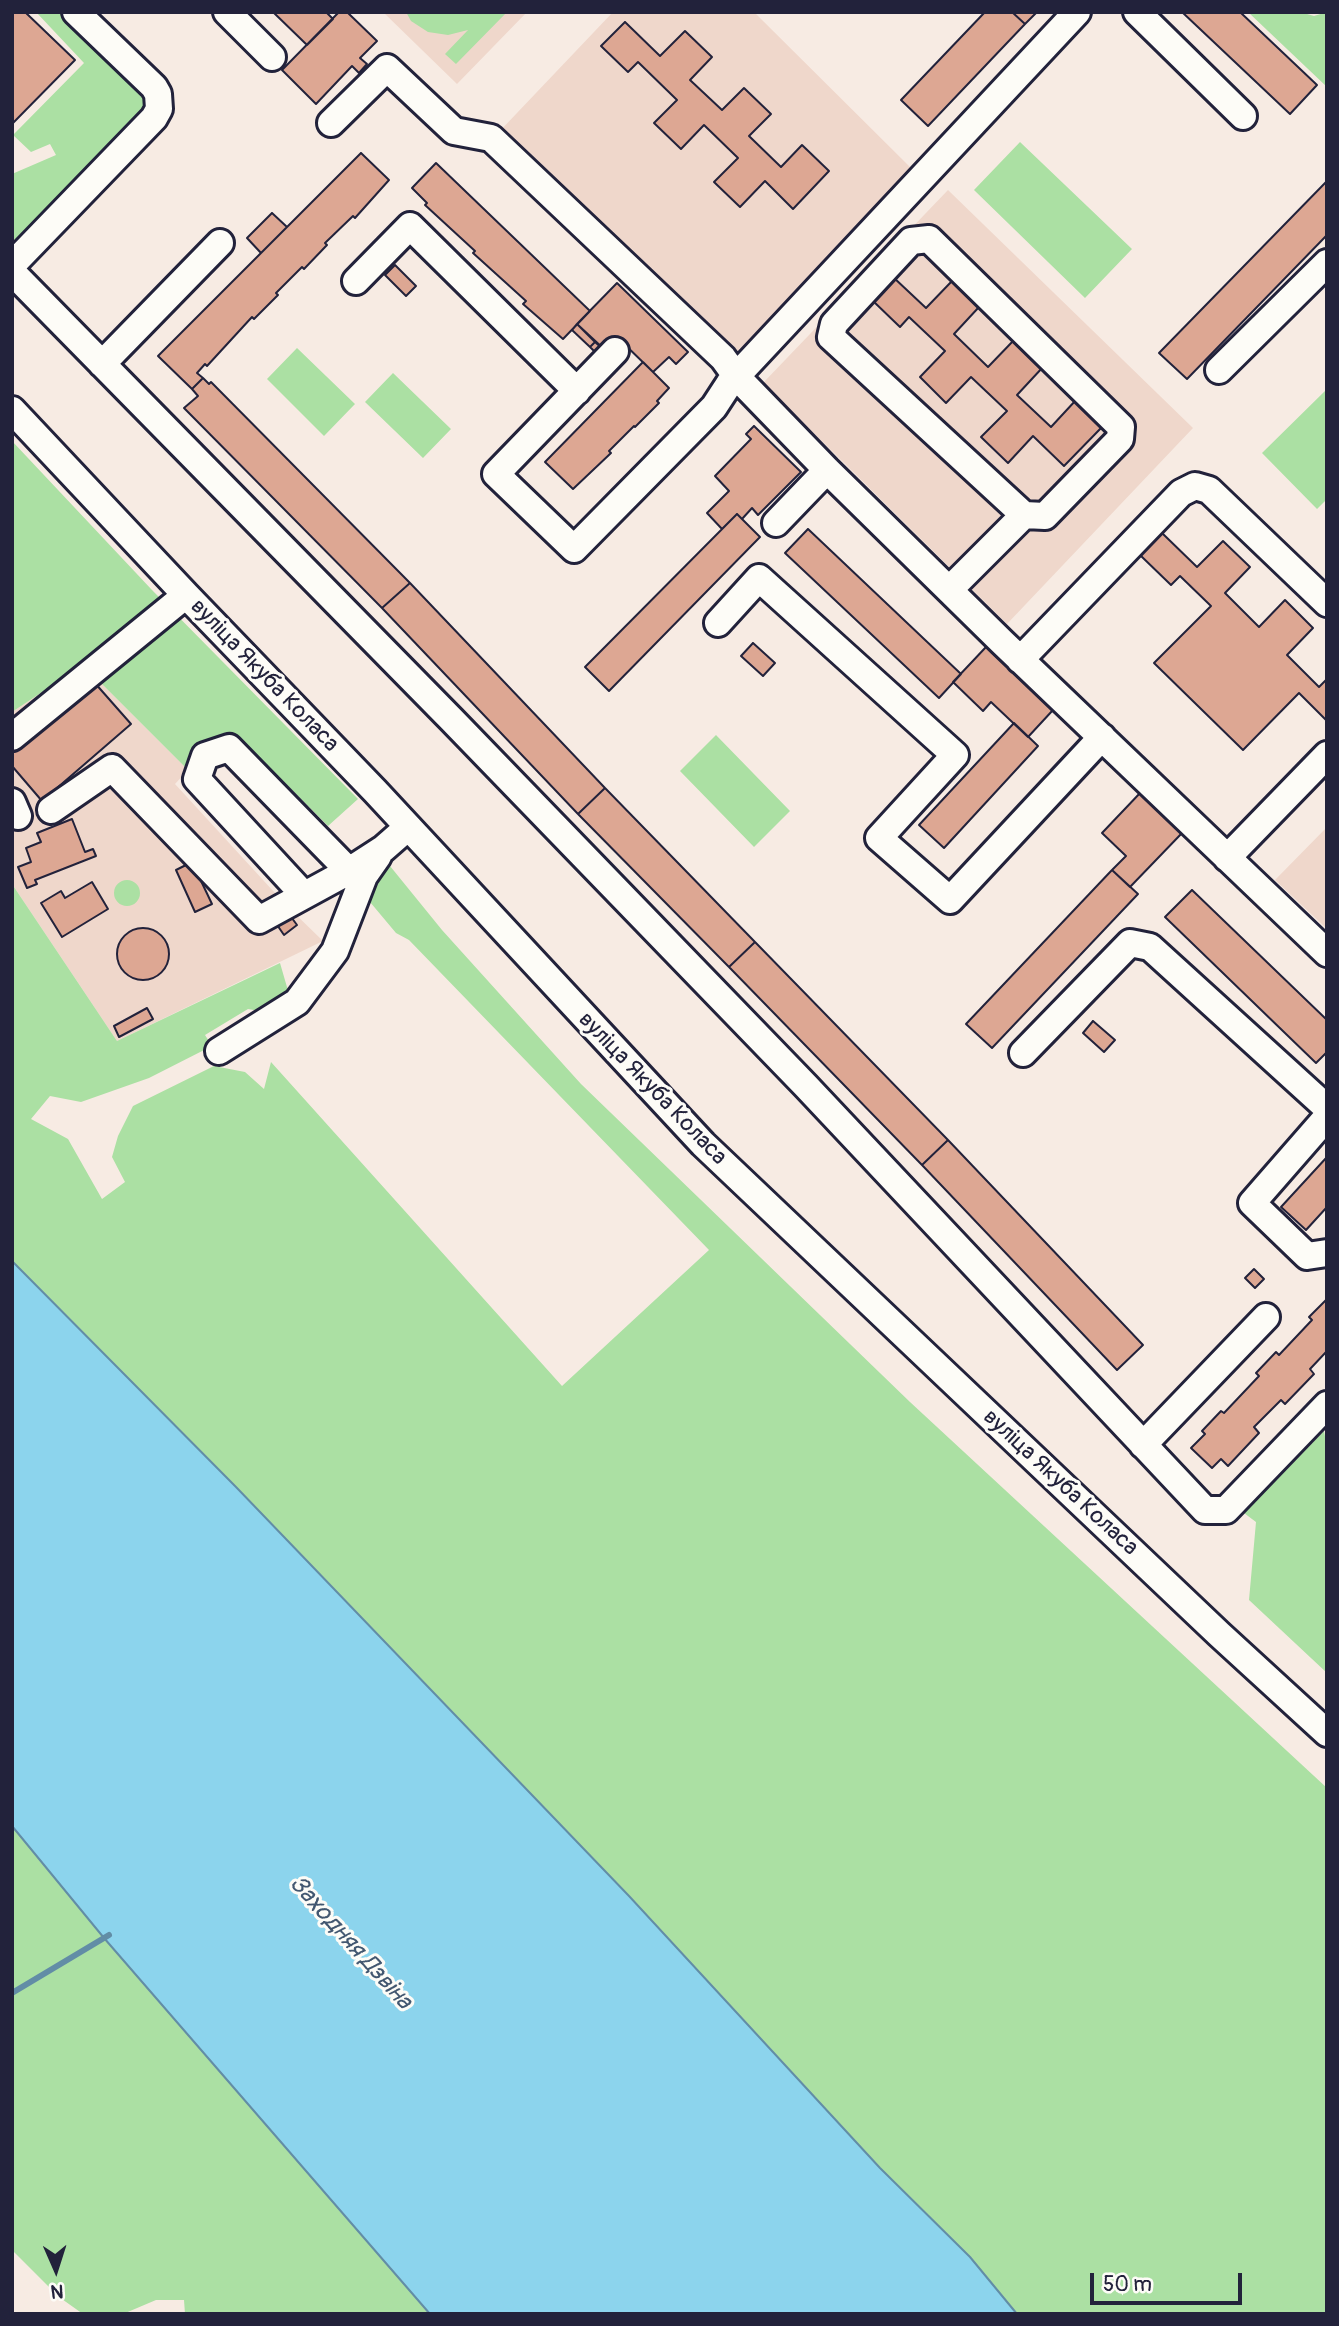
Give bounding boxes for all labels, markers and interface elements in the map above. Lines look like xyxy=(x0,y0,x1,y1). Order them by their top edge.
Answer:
street label: вуліца Якуба Коласа xyxy=(184,594,344,758)
street label: вуліца Якуба Коласа xyxy=(572,1007,732,1171)
street label: вуліца Якуба Коласа xyxy=(977,1404,1143,1562)
water label: Заходняя Дзвіна xyxy=(282,1870,418,2016)
north arrow xyxy=(21,2235,91,2305)
scale bar xyxy=(1094,2260,1246,2304)
text: 50 m xyxy=(1103,2271,1152,2298)
text: N xyxy=(50,2279,64,2303)

